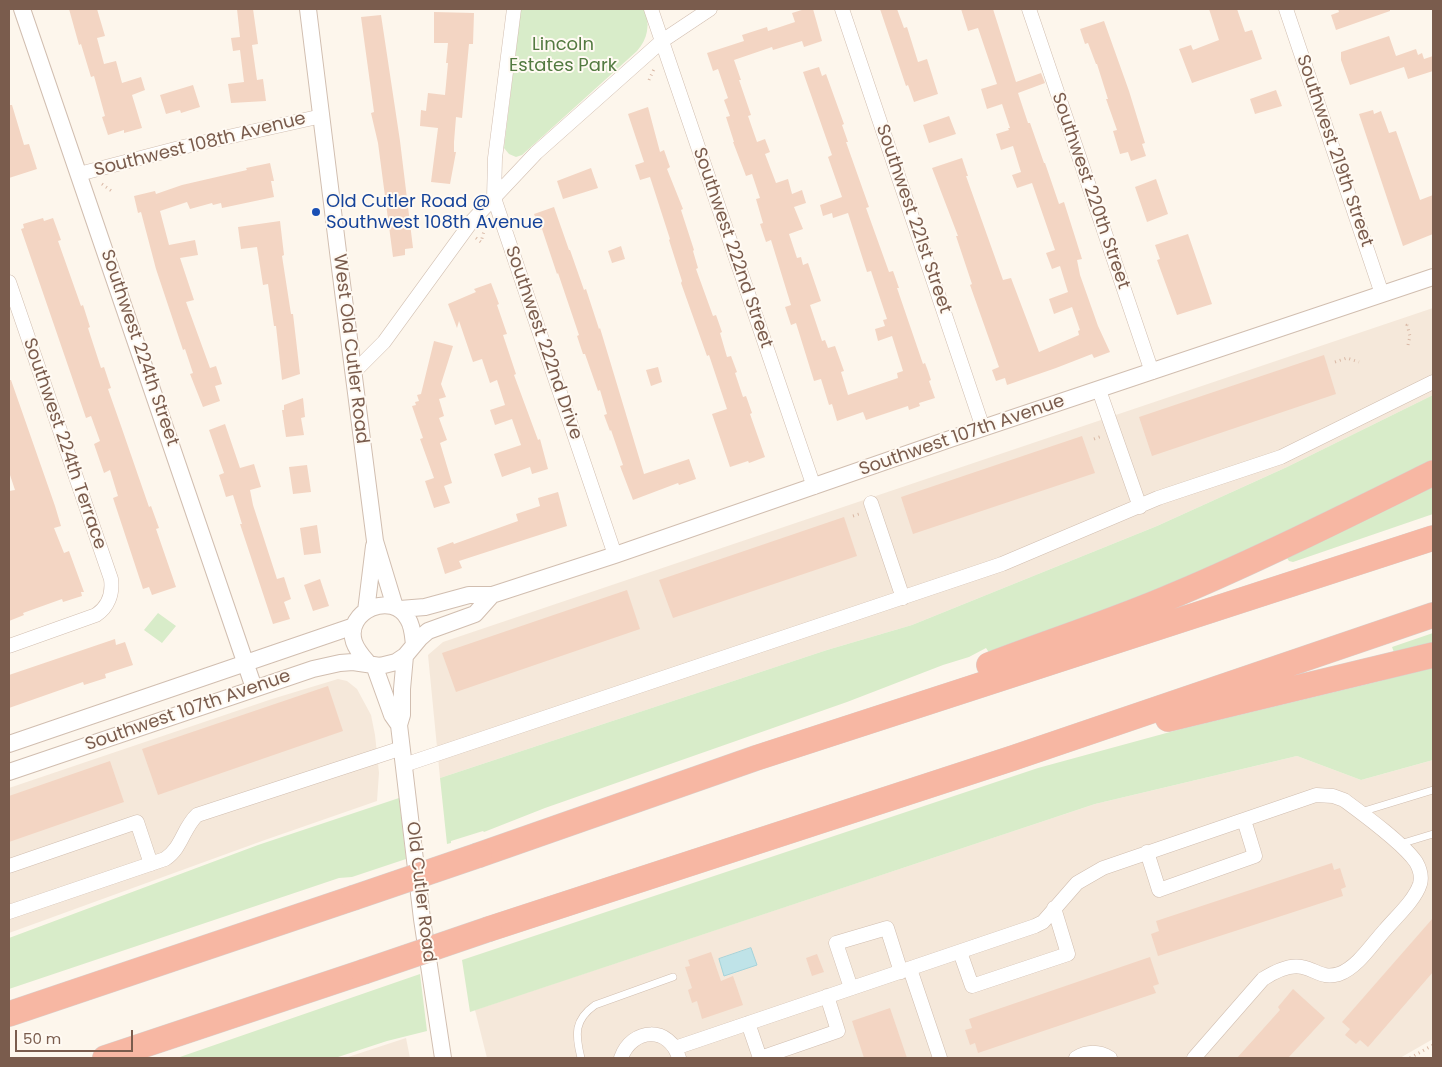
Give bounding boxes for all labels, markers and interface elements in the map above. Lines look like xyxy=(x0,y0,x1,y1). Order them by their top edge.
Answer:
park label: Lincoln Estates Park xyxy=(509,34,617,76)
street label: Southwest 219th Street xyxy=(1291,52,1377,250)
street label: Southwest 220th Street xyxy=(1046,90,1134,292)
street label: Southwest 108th Avenue xyxy=(92,108,308,182)
street label: Southwest 221st Street xyxy=(871,122,955,316)
street label: Southwest 222nd Street xyxy=(688,145,776,351)
place label: Old Cutler Road @ Southwest 108th Avenue xyxy=(326,191,543,233)
marker: Old Cutler Road @ Southwest 108th Avenue xyxy=(310,206,322,218)
street label: Southwest 222nd Drive xyxy=(500,244,586,442)
street label: Southwest 224th Street xyxy=(95,247,183,449)
street label: West Old Cutler Road xyxy=(328,253,372,445)
street label: Southwest 224th Terrace xyxy=(18,336,110,552)
street label: Southwest 107th Avenue xyxy=(857,391,1067,481)
street label: Southwest 107th Avenue xyxy=(83,666,293,756)
street label: Old Cutler Road xyxy=(401,820,439,964)
scale bar xyxy=(18,1020,135,1052)
text: 50 m xyxy=(23,1028,61,1049)

